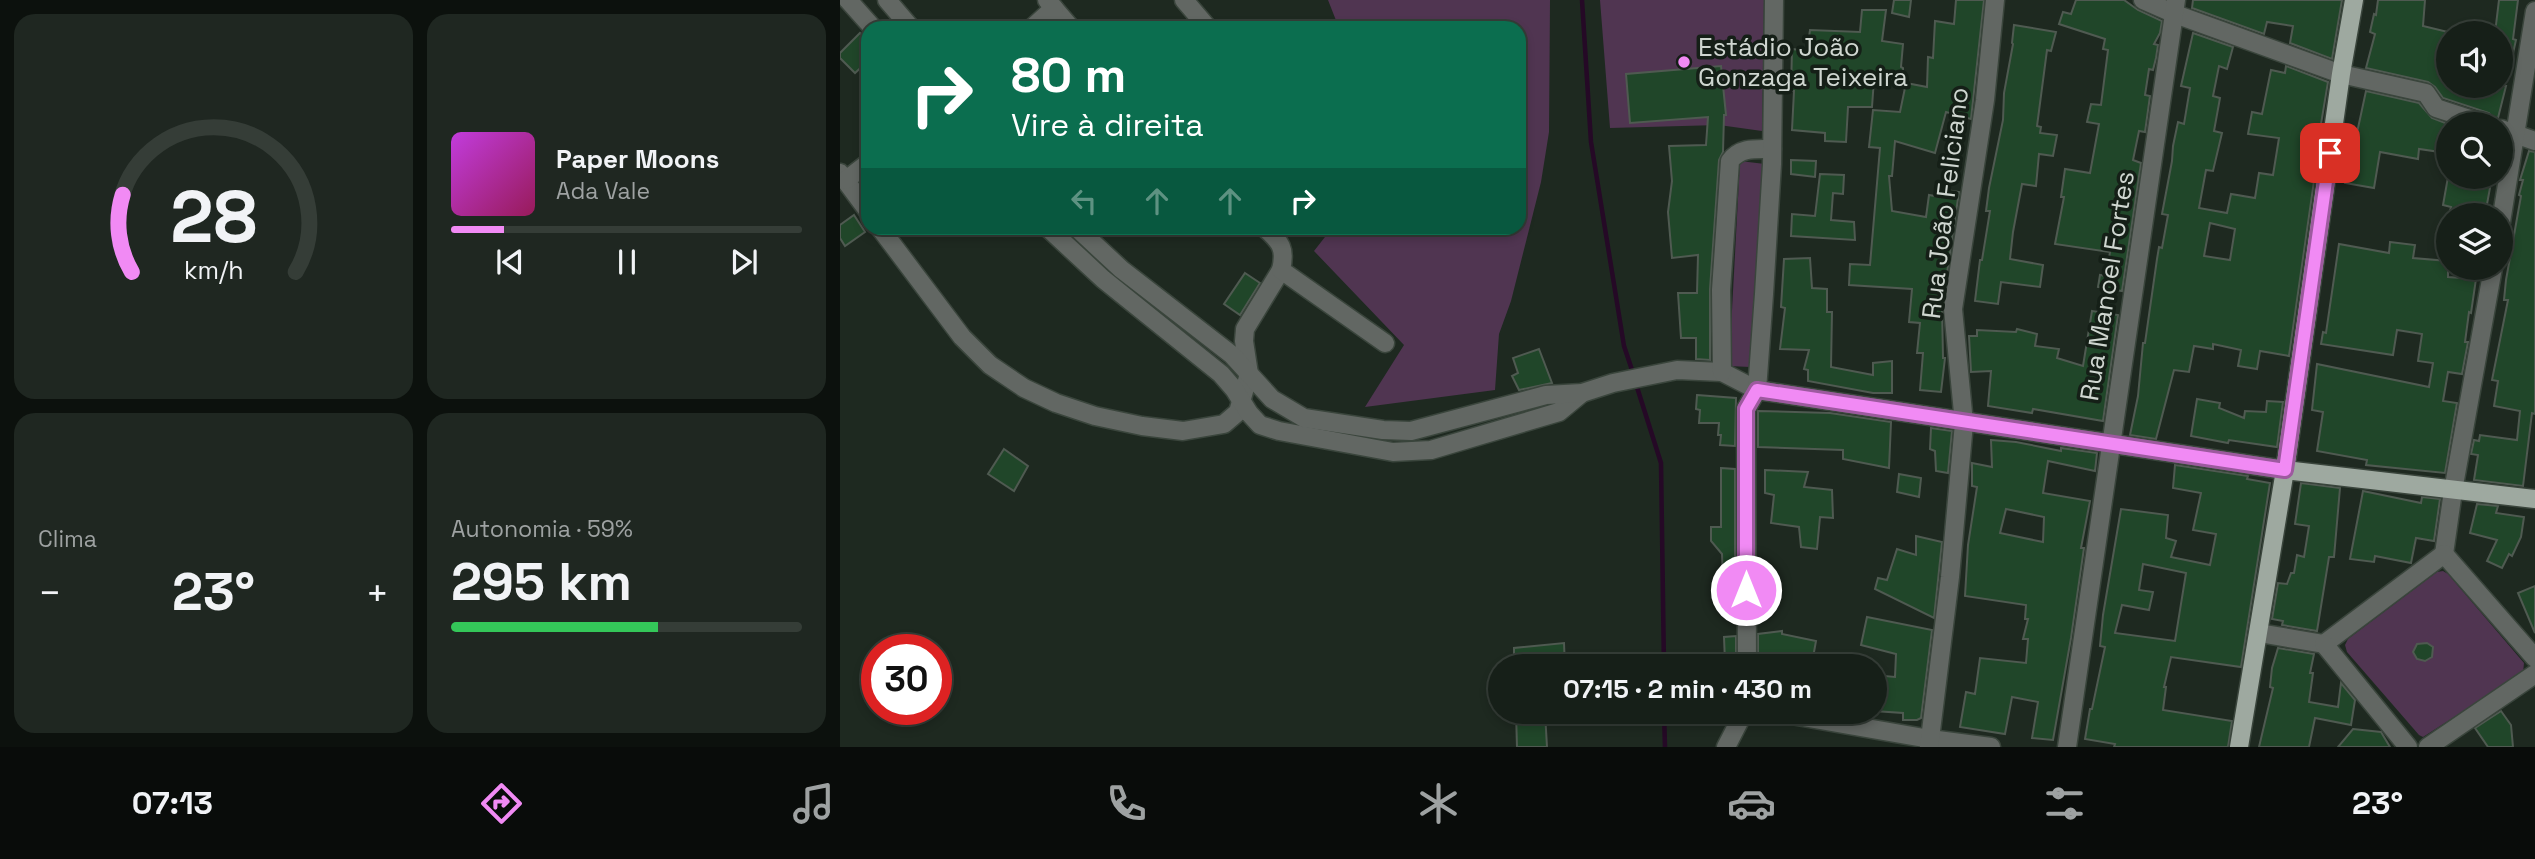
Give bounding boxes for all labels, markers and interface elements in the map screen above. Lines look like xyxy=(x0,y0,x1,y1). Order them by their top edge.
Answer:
map controls xyxy=(2436,21,2513,280)
button: sound xyxy=(2436,21,2513,98)
place label: Estádio João Gonzaga Teixeira xyxy=(1698,30,1908,94)
text: 80 m xyxy=(1011,44,1126,106)
icon: right xyxy=(896,49,987,140)
marker: Estádio João Gonzaga Teixeira xyxy=(1676,54,1692,70)
street label: Rua João Feliciano xyxy=(1914,85,1976,321)
text: Vire à direita xyxy=(1011,105,1204,145)
button: search xyxy=(2436,112,2513,189)
pin xyxy=(2300,123,2360,183)
icon: arrive xyxy=(2311,134,2349,172)
text: Paper Moons xyxy=(556,142,719,176)
street label: Rua Manoel Fortes xyxy=(2072,169,2142,403)
text: 28 xyxy=(170,171,257,264)
text: Ada Vale xyxy=(556,176,650,206)
icon: left xyxy=(1065,182,1103,220)
icon: ahead xyxy=(1138,182,1176,220)
icon: ahead xyxy=(1211,182,1249,220)
icon: right xyxy=(1284,182,1322,220)
button: layers xyxy=(2436,203,2513,280)
icon: previous xyxy=(491,243,529,281)
icon: pause xyxy=(608,243,646,281)
icon: next xyxy=(725,243,763,281)
text: km/h xyxy=(184,254,243,286)
text: Autonomia · 59% xyxy=(451,514,633,544)
text: Clima xyxy=(38,524,97,554)
text: 295 km xyxy=(451,549,632,615)
position arrow xyxy=(1709,553,1783,627)
text: 23° xyxy=(172,559,255,625)
text: − xyxy=(38,569,62,617)
text: + xyxy=(365,569,389,617)
speed limit sign: 30 xyxy=(861,634,952,725)
text: 07:15 · 2 min · 430 m xyxy=(1563,672,1812,706)
icon: directions xyxy=(477,779,526,828)
icon: music xyxy=(789,779,838,828)
icon: phone xyxy=(1102,779,1151,828)
icon: climate xyxy=(1414,779,1463,828)
icon: car xyxy=(1727,779,1776,828)
icon: filters xyxy=(2040,779,2089,828)
text: 07:13 xyxy=(132,783,213,823)
text: 23° xyxy=(2352,783,2403,823)

